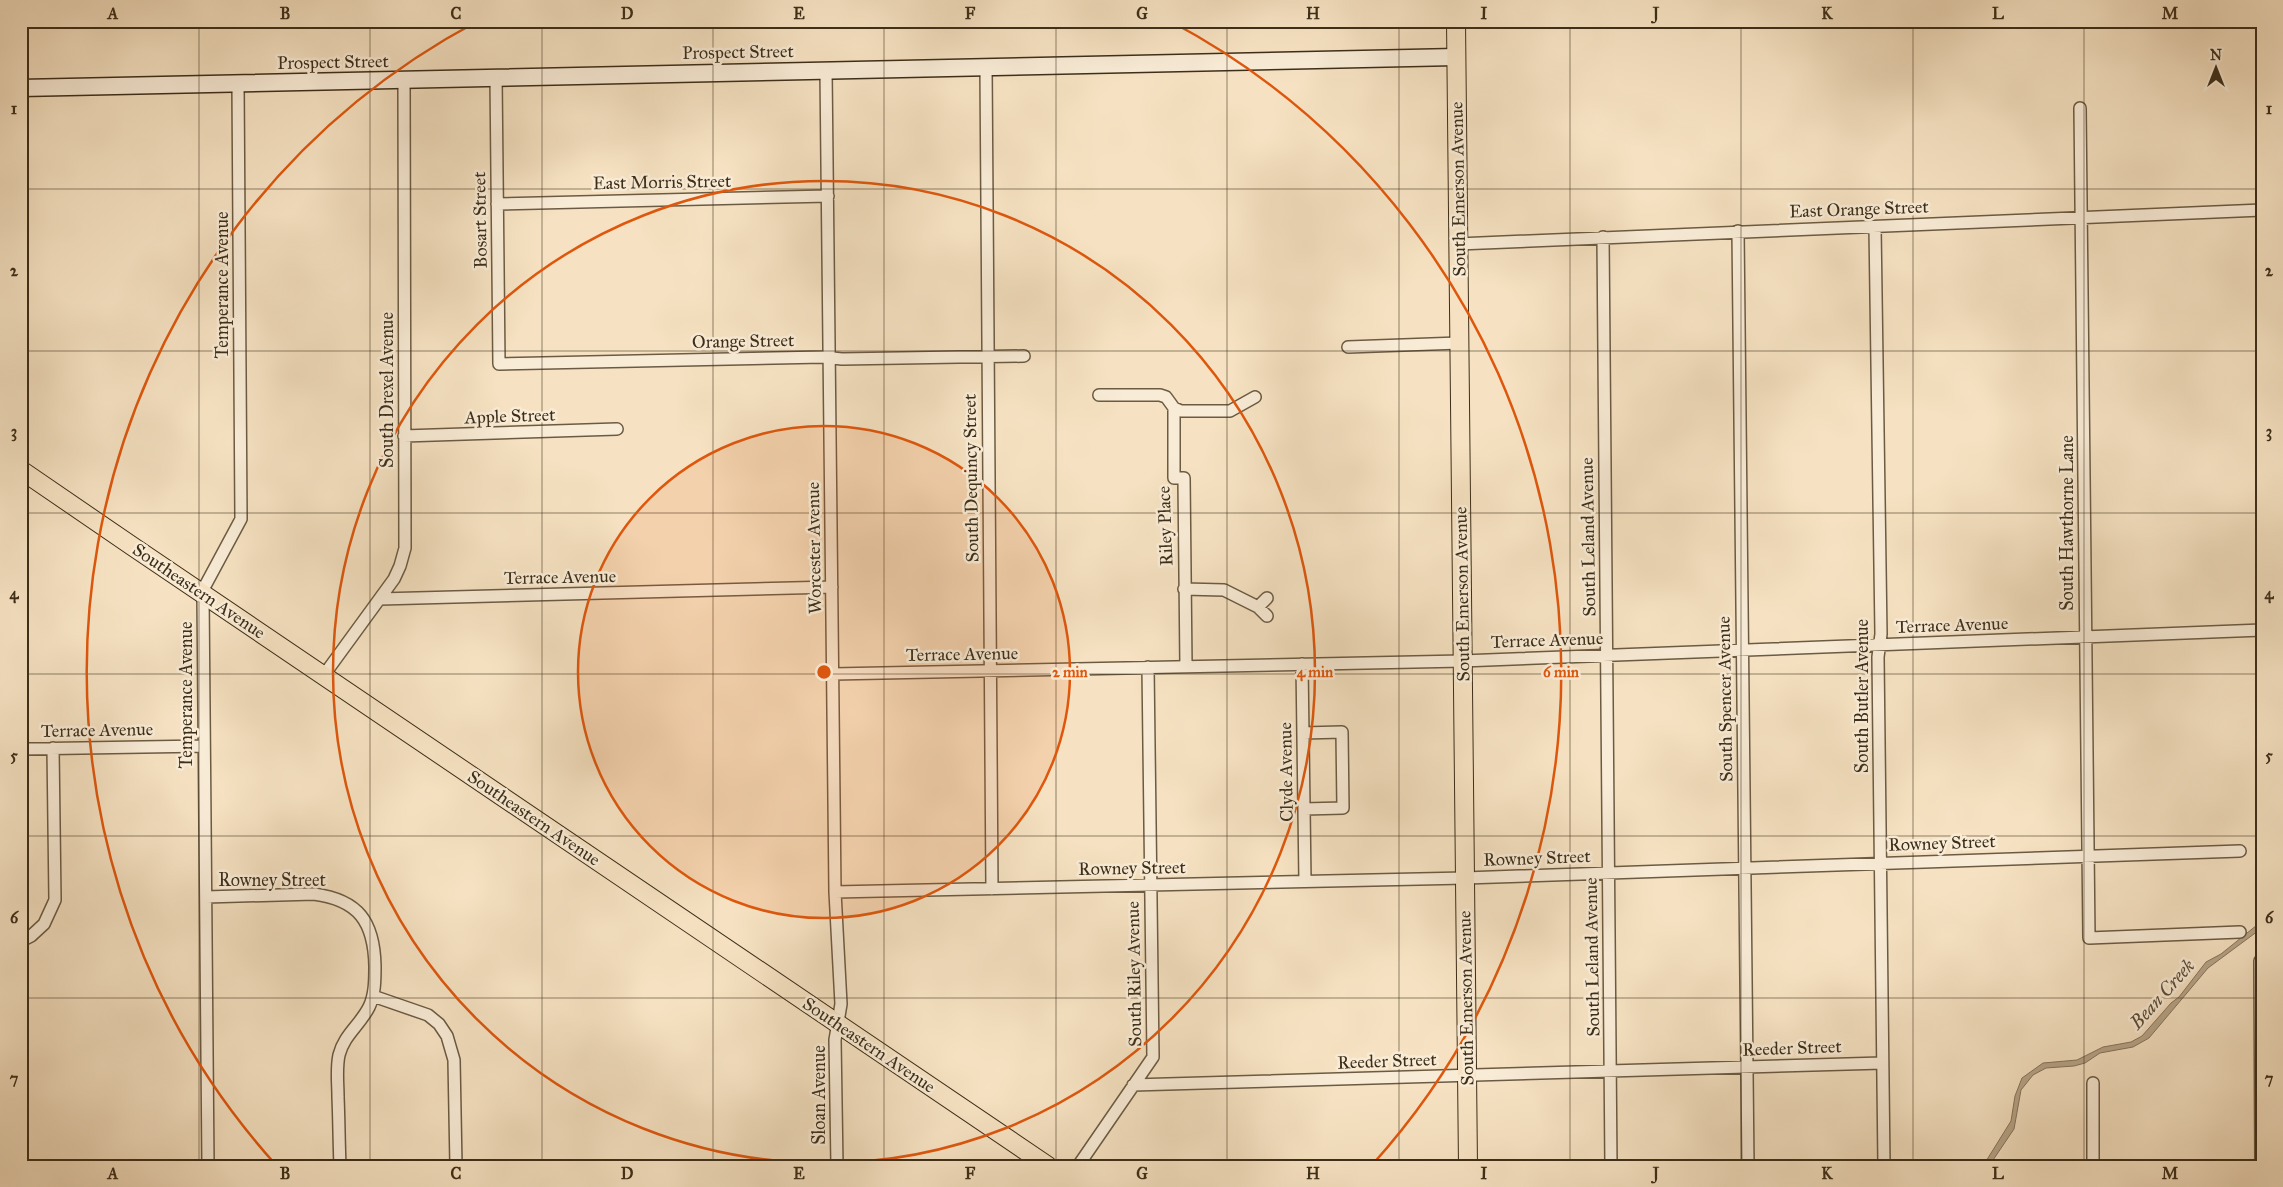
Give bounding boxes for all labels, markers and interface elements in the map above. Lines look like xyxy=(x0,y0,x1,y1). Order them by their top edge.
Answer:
text: A xyxy=(107,4,119,23)
text: B xyxy=(280,4,290,23)
text: C xyxy=(451,4,462,23)
text: D xyxy=(621,4,634,23)
text: E xyxy=(793,4,805,23)
text: F xyxy=(965,4,976,23)
text: G xyxy=(1136,4,1148,23)
text: H xyxy=(1306,4,1320,23)
text: I xyxy=(1481,4,1488,23)
text: J xyxy=(1651,4,1660,24)
text: K xyxy=(1821,4,1833,23)
text: L xyxy=(1992,4,2004,23)
text: M xyxy=(2162,4,2179,23)
street label: Prospect Street xyxy=(682,40,795,64)
north arrow xyxy=(2190,42,2240,92)
text: N xyxy=(2210,47,2222,64)
street label: Prospect Street xyxy=(277,50,390,74)
text: 1 xyxy=(11,99,18,118)
text: 1 xyxy=(2266,99,2273,118)
street label: South Emerson Avenue xyxy=(1445,101,1471,277)
street label: East Morris Street xyxy=(593,170,732,194)
street label: Bosart Street xyxy=(468,171,492,269)
street label: East Orange Street xyxy=(1789,196,1930,223)
street label: Temperance Avenue xyxy=(211,211,233,359)
text: 2 xyxy=(10,261,19,280)
text: 2 xyxy=(2265,261,2274,280)
street label: South Drexel Avenue xyxy=(376,312,398,468)
street label: Orange Street xyxy=(692,329,795,354)
street label: South Dequincy Street xyxy=(959,393,984,562)
street label: Apple Street xyxy=(463,403,556,429)
text: 3 xyxy=(11,422,17,442)
text: 3 xyxy=(2266,422,2272,442)
street label: South Hawthorne Lane xyxy=(2056,435,2078,611)
street label: South Leland Avenue xyxy=(1576,457,1600,617)
street label: Worcester Avenue xyxy=(802,482,826,614)
street label: Riley Place xyxy=(1153,486,1177,566)
street label: South Emerson Avenue xyxy=(1449,506,1475,682)
street label: Southeastern Avenue xyxy=(128,538,270,644)
street label: Terrace Avenue xyxy=(504,565,616,589)
text: 4 xyxy=(10,584,20,604)
text: 4 xyxy=(2265,584,2275,604)
street label: Terrace Avenue xyxy=(1895,612,2009,638)
street label: South Spencer Avenue xyxy=(1713,616,1737,782)
street label: South Butler Avenue xyxy=(1851,619,1873,773)
street label: Temperance Avenue xyxy=(175,621,197,769)
street label: Terrace Avenue xyxy=(1490,627,1604,653)
street label: Terrace Avenue xyxy=(906,642,1018,666)
centre of rings xyxy=(815,663,833,681)
text: 2 min xyxy=(1052,663,1089,681)
text: 4 min xyxy=(1297,663,1334,682)
text: 6 min xyxy=(1543,663,1580,681)
street label: Terrace Avenue xyxy=(41,718,153,742)
street label: Clyde Avenue xyxy=(1274,722,1298,822)
text: 5 xyxy=(10,746,18,765)
text: 5 xyxy=(2265,746,2273,765)
street label: Southeastern Avenue xyxy=(463,765,605,871)
street label: Rowney Street xyxy=(1888,830,1997,856)
street label: Rowney Street xyxy=(1483,845,1592,871)
street label: Rowney Street xyxy=(1078,856,1187,880)
street label: Rowney Street xyxy=(218,869,326,891)
street label: South Leland Avenue xyxy=(1580,877,1604,1037)
street label: South Riley Avenue xyxy=(1122,901,1146,1047)
text: 6 xyxy=(10,908,19,927)
text: 6 xyxy=(2265,908,2274,927)
street label: South Emerson Avenue xyxy=(1453,910,1479,1086)
water label: Bean Creek xyxy=(2124,954,2200,1034)
street label: Southeastern Avenue xyxy=(798,992,940,1098)
street label: Reeder Street xyxy=(1742,1035,1843,1061)
street label: Sloan Avenue xyxy=(808,1045,830,1145)
street label: Reeder Street xyxy=(1337,1048,1438,1074)
text: 7 xyxy=(10,1069,19,1088)
text: 7 xyxy=(2265,1069,2274,1088)
text: A xyxy=(107,1164,119,1183)
text: B xyxy=(280,1164,290,1183)
text: C xyxy=(451,1164,462,1183)
text: D xyxy=(621,1164,634,1183)
text: E xyxy=(793,1164,805,1183)
text: F xyxy=(965,1164,976,1183)
text: G xyxy=(1136,1164,1148,1183)
text: H xyxy=(1306,1164,1320,1183)
text: I xyxy=(1481,1164,1488,1183)
text: J xyxy=(1651,1164,1660,1184)
text: K xyxy=(1821,1164,1833,1183)
text: L xyxy=(1992,1164,2004,1183)
text: M xyxy=(2162,1164,2179,1183)

